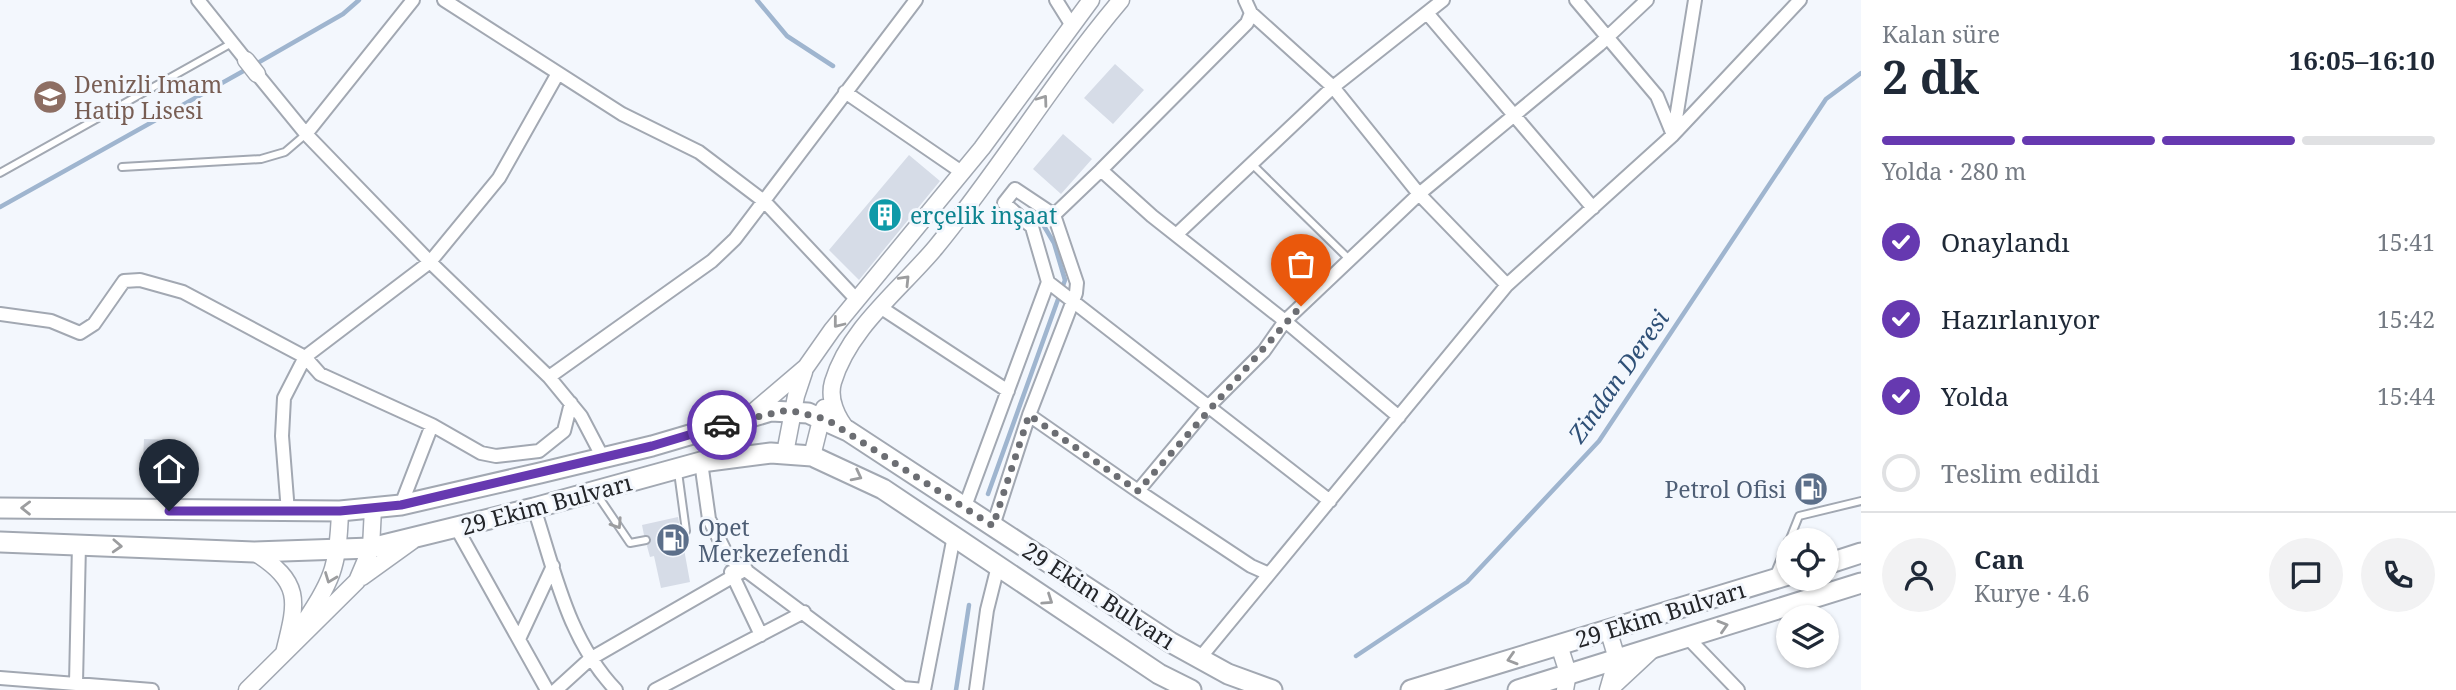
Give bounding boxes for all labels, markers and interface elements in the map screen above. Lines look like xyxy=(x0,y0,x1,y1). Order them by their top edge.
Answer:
text: Kalan süre xyxy=(1882,18,2000,50)
text: 16:05–16:10 xyxy=(2289,42,2435,78)
text: 2 dk xyxy=(1882,45,1979,107)
place label: Denizli Imam Hatip Lisesi xyxy=(74,68,223,126)
school or university icon: Denizli Imam Hatip Lisesi xyxy=(31,78,69,116)
one-way arrow xyxy=(1035,95,1047,108)
text: Yolda · 280 m xyxy=(1882,155,2026,187)
building icon: erçelik inşaat xyxy=(866,196,904,234)
place label: erçelik inşaat xyxy=(910,199,1057,231)
icon: check xyxy=(1882,223,1920,261)
text: Onaylandı xyxy=(1941,224,2070,260)
text: 15:41 xyxy=(2377,226,2435,258)
pin xyxy=(1271,234,1331,306)
icon: bag xyxy=(1282,245,1320,283)
one-way arrow xyxy=(896,275,909,288)
icon: check xyxy=(1882,300,1920,338)
text: Hazırlanıyor xyxy=(1941,301,2100,337)
water label: Zindan Deresi xyxy=(1559,303,1676,450)
text: 15:42 xyxy=(2377,303,2435,335)
one-way arrow xyxy=(833,316,846,328)
icon: check xyxy=(1882,377,1920,415)
text: Yolda xyxy=(1941,378,2009,414)
text: 15:44 xyxy=(2377,380,2435,412)
courier xyxy=(687,390,757,460)
icon: car xyxy=(703,406,741,444)
pin xyxy=(139,439,199,511)
icon: home xyxy=(150,450,188,488)
text: Teslim edildi xyxy=(1941,455,2100,491)
street label: 29 Ekim Bulvarı xyxy=(457,466,636,542)
one-way arrow xyxy=(850,467,862,481)
fuel station icon: Petrol Ofisi xyxy=(1792,470,1830,508)
place label: Petrol Ofisi xyxy=(1664,473,1787,505)
one-way arrow xyxy=(20,501,31,516)
place label: Opet Merkezefendi xyxy=(698,511,850,569)
one-way arrow xyxy=(609,516,621,529)
fuel station icon: Opet Merkezefendi xyxy=(654,521,692,559)
map controls xyxy=(1776,528,1839,668)
button: locate xyxy=(1776,528,1839,591)
street label: 29 Ekim Bulvarı xyxy=(1017,534,1182,657)
one-way arrow xyxy=(112,538,123,553)
button: person xyxy=(1882,538,1956,612)
button: chat xyxy=(2269,538,2343,612)
button: phone xyxy=(2361,538,2435,612)
text: Can xyxy=(1974,541,2024,577)
one-way arrow xyxy=(325,571,339,583)
street label: 29 Ekim Bulvarı xyxy=(1571,573,1749,655)
text: Kurye · 4.6 xyxy=(1974,577,2090,609)
one-way arrow xyxy=(1040,591,1053,604)
button: layers xyxy=(1776,605,1839,668)
one-way arrow xyxy=(1717,619,1729,634)
one-way arrow xyxy=(1507,651,1519,666)

